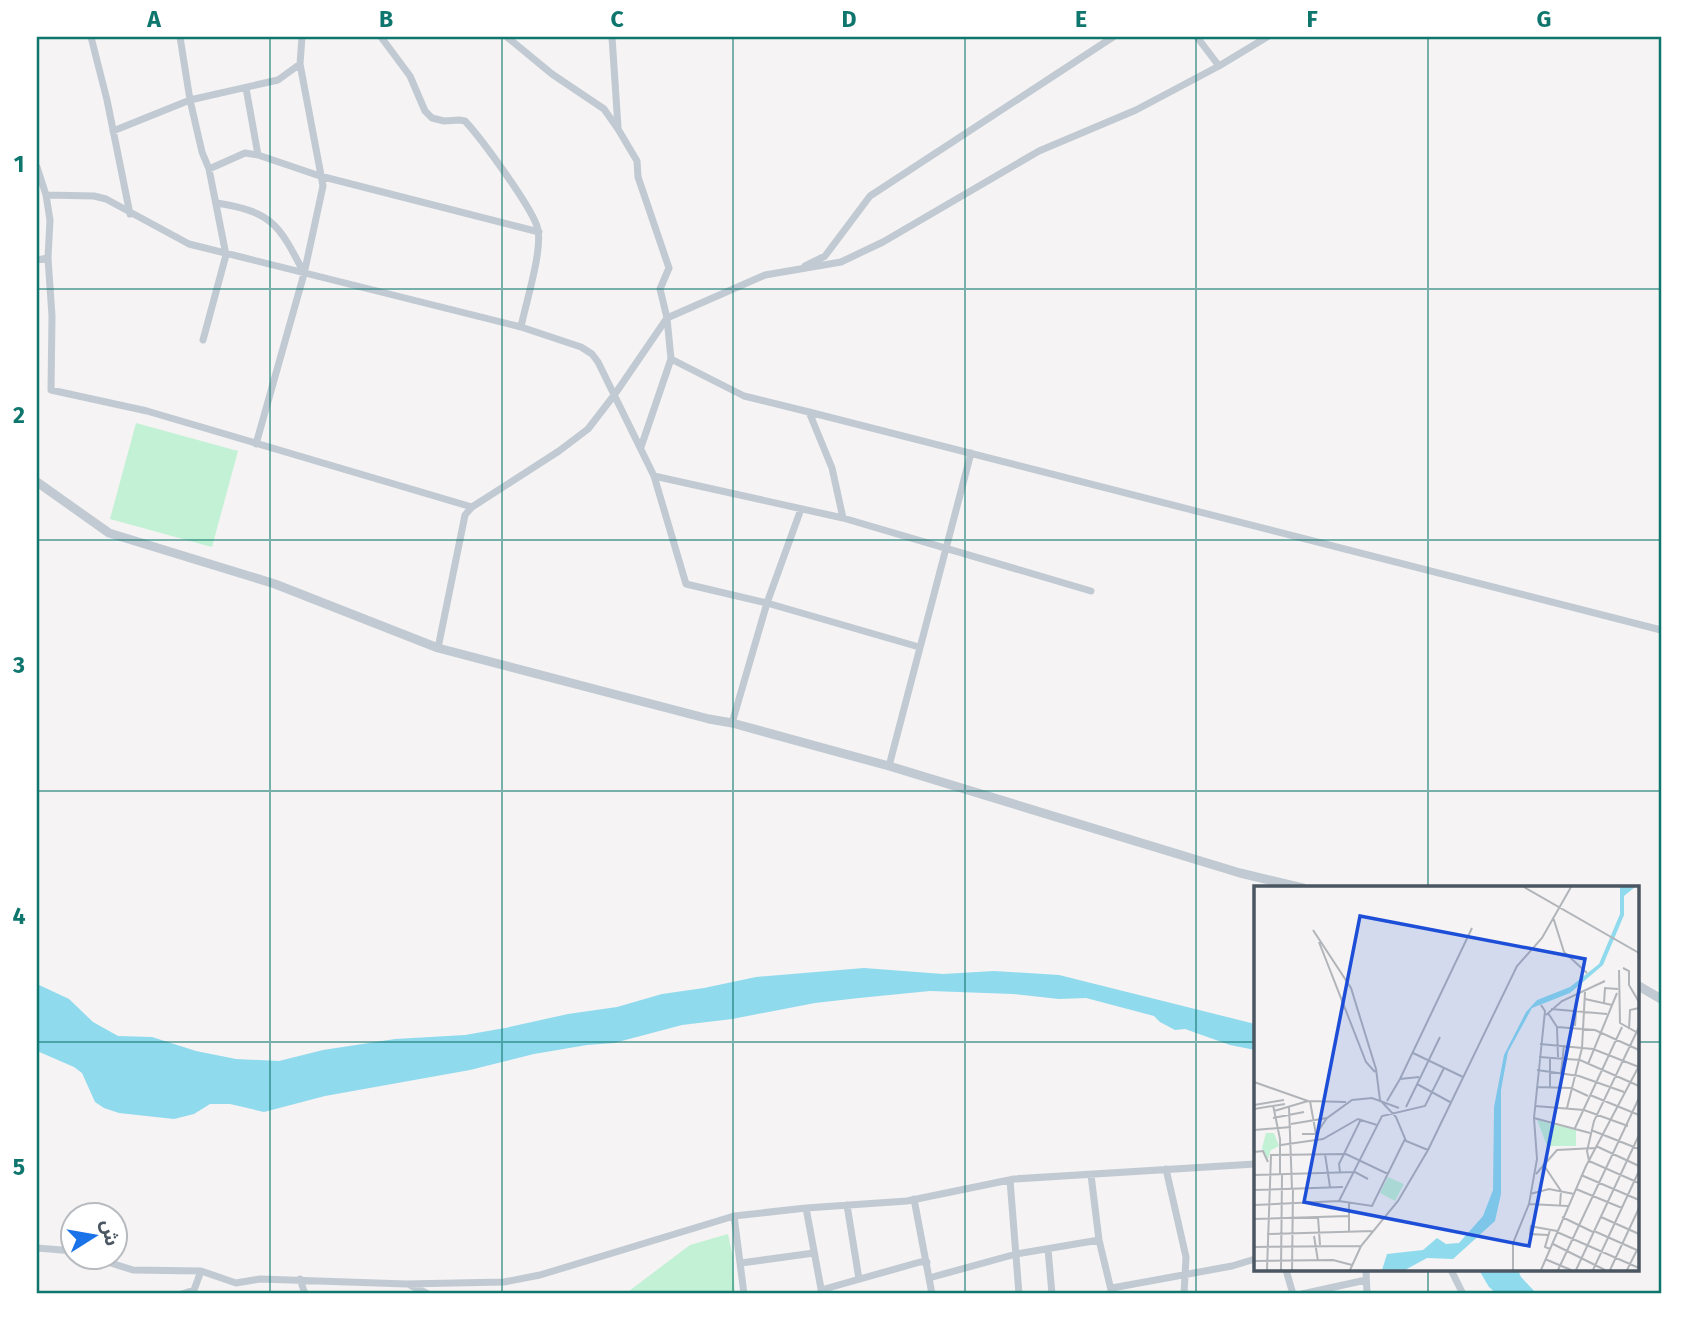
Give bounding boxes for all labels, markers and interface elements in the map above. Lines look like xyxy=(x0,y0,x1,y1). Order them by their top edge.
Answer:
text: A xyxy=(146,5,161,33)
text: B xyxy=(379,5,393,33)
text: C xyxy=(610,5,624,33)
text: D xyxy=(842,5,857,33)
text: E xyxy=(1075,5,1087,33)
text: F xyxy=(1306,5,1318,33)
text: G xyxy=(1537,5,1551,33)
text: 1 xyxy=(14,150,24,178)
text: 2 xyxy=(13,401,25,429)
text: 3 xyxy=(12,651,25,679)
inset map xyxy=(1254,886,1638,1272)
text: 4 xyxy=(13,902,26,930)
text: 5 xyxy=(13,1153,25,1181)
north arrow xyxy=(60,1202,130,1272)
text: ش xyxy=(96,1218,124,1248)

